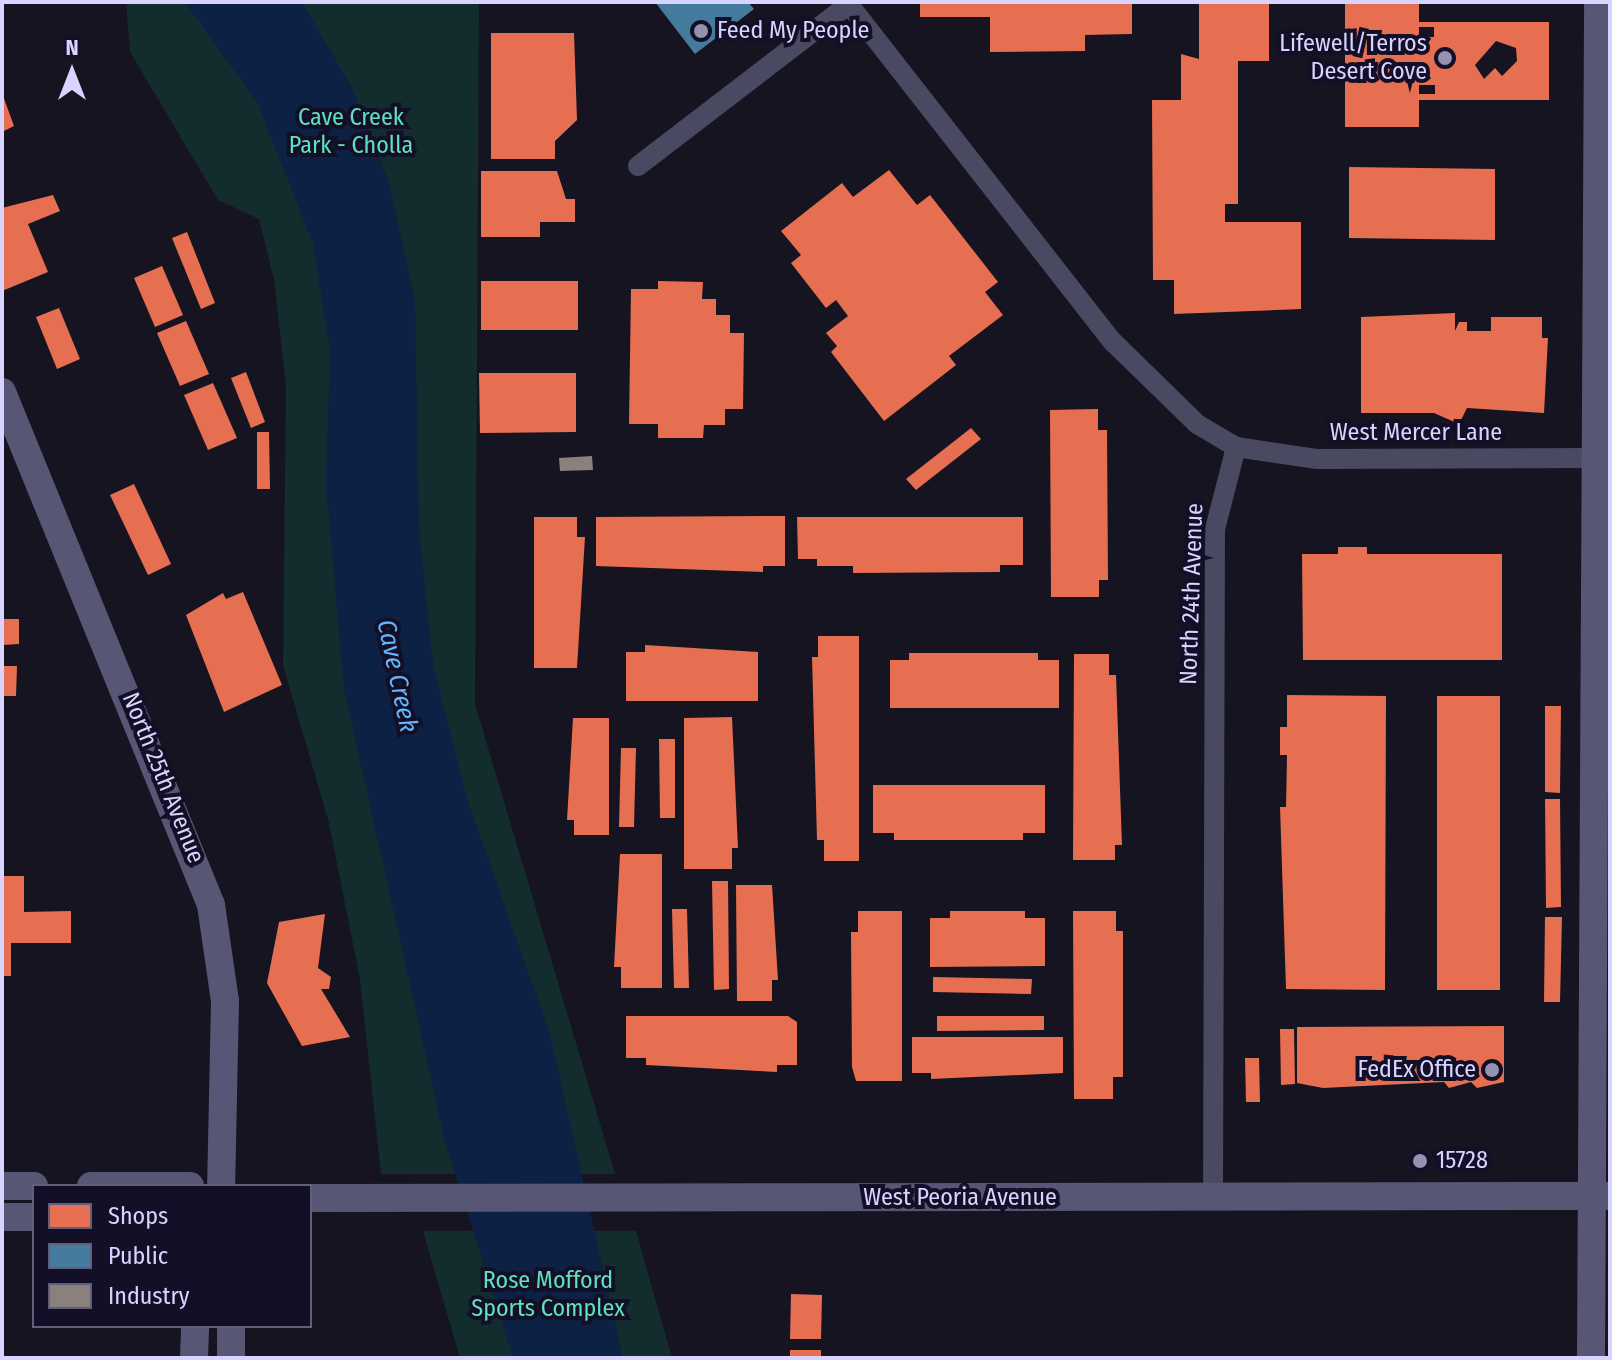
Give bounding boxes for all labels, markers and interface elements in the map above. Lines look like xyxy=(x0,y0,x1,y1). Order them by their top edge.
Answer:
place label: Feed My People xyxy=(717,17,869,45)
marker: Feed My People xyxy=(692,22,710,40)
place label: Lifewell/Terros Desert Cove xyxy=(1279,30,1427,86)
north arrow xyxy=(32,32,112,112)
text: N xyxy=(65,34,79,61)
marker: Lifewell/Terros Desert Cove xyxy=(1434,47,1456,69)
park label: Cave Creek Park - Cholla xyxy=(289,104,413,160)
street label: West Mercer Lane xyxy=(1330,419,1502,447)
street label: North 24th Avenue xyxy=(1174,503,1210,685)
water label: Cave Creek xyxy=(370,617,424,735)
street label: North 25th Avenue xyxy=(116,689,210,867)
place label: FedEx Office xyxy=(1358,1056,1476,1084)
marker: FedEx Office xyxy=(1483,1061,1501,1079)
place label: 15728 xyxy=(1436,1147,1488,1175)
marker: 15728 xyxy=(1411,1152,1429,1170)
legend xyxy=(32,1184,312,1328)
street label: West Peoria Avenue xyxy=(863,1184,1057,1212)
text: Shops xyxy=(108,1202,168,1230)
text: Public xyxy=(108,1242,168,1270)
park label: Rose Mofford Sports Complex xyxy=(471,1267,625,1323)
text: Industry xyxy=(108,1282,190,1310)

